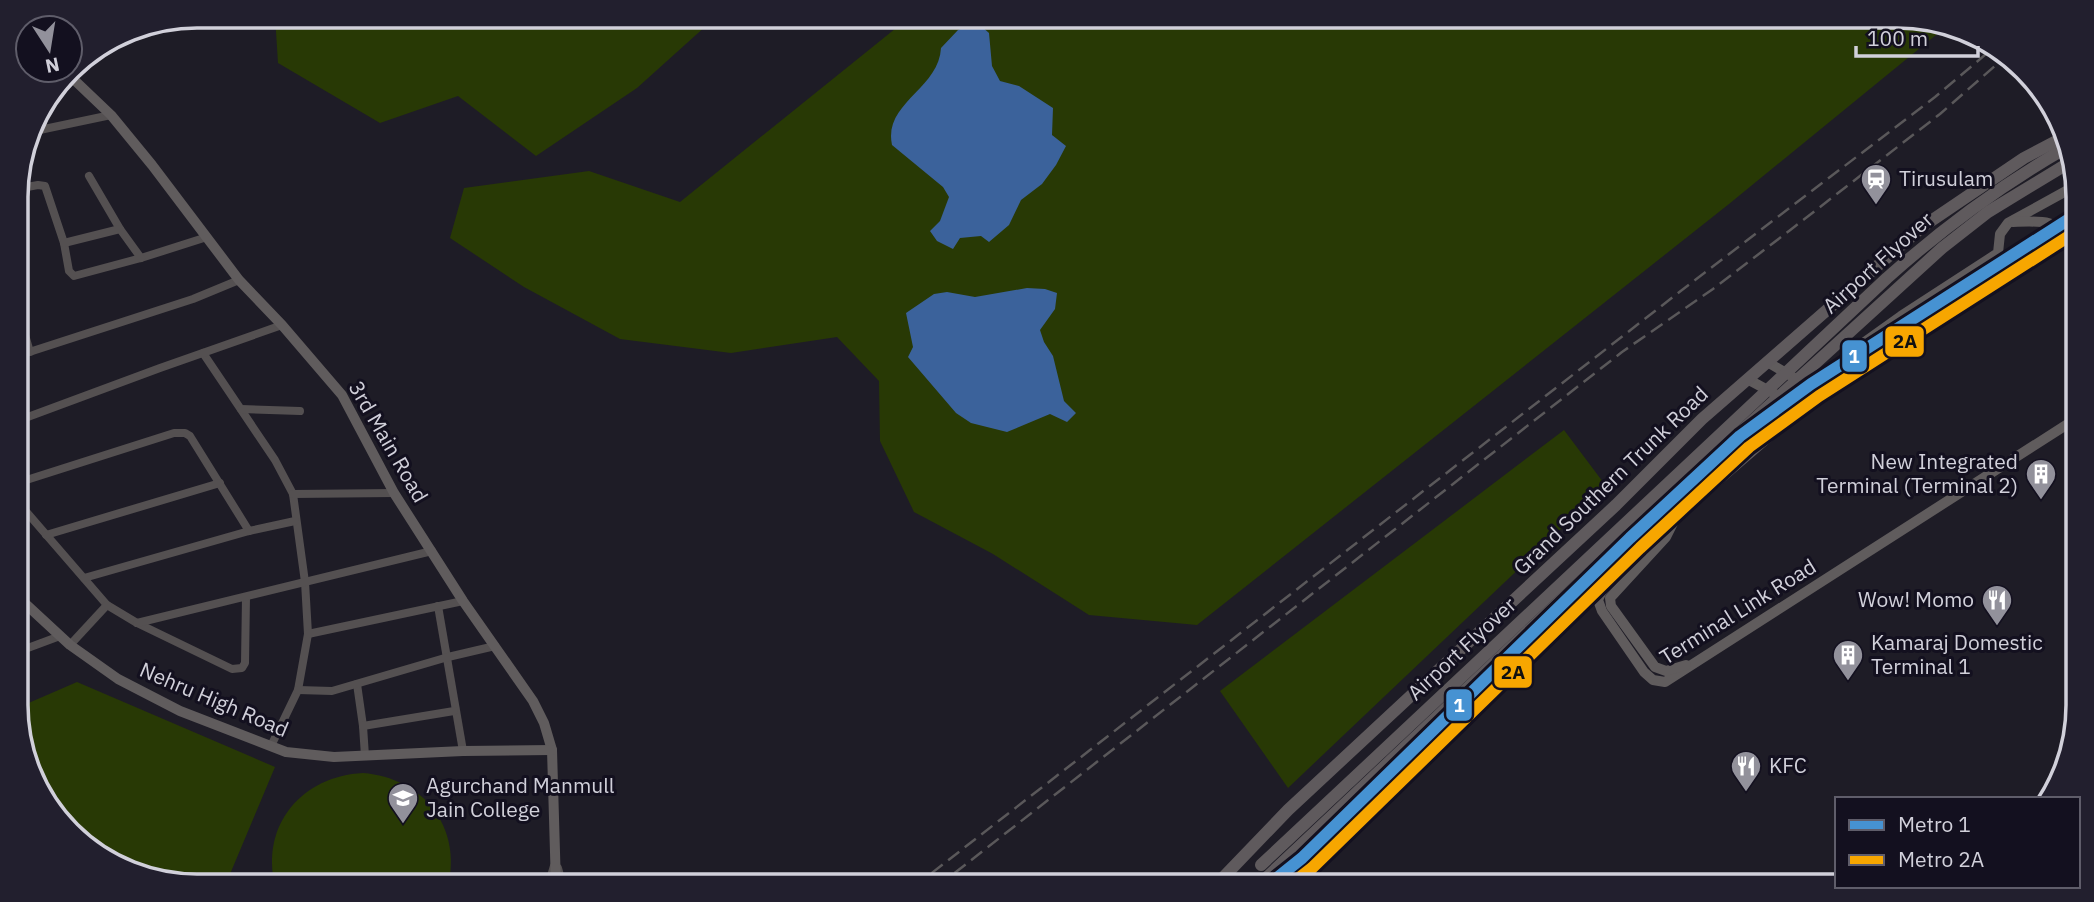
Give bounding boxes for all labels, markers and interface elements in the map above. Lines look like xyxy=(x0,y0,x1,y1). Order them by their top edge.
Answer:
north arrow xyxy=(14,14,84,84)
scale bar xyxy=(1856,14,1979,58)
text: 100 m xyxy=(1867,24,1928,52)
text: N xyxy=(43,52,62,79)
station icon: Tirusulam xyxy=(1859,162,1893,206)
place label: Tirusulam xyxy=(1899,164,1993,192)
street label: Airport Flyover xyxy=(1816,205,1939,319)
line badge: 2A xyxy=(1884,325,1925,358)
text: 2A xyxy=(1893,329,1917,353)
line badge: 1 xyxy=(1841,339,1868,373)
text: 1 xyxy=(1848,344,1860,368)
street label: 3rd Main Road xyxy=(343,376,435,507)
street label: Grand Southern Trunk Road xyxy=(1507,380,1714,581)
place label: New Integrated Terminal (Terminal 2) xyxy=(1816,447,2018,499)
building icon: New Integrated Terminal (Terminal 2) xyxy=(2024,457,2058,501)
street label: Terminal Link Road xyxy=(1654,552,1821,671)
restaurant icon: Wow! Momo xyxy=(1980,583,2014,627)
place label: Wow! Momo xyxy=(1858,585,1974,613)
street label: Airport Flyover xyxy=(1401,590,1522,706)
place label: Kamaraj Domestic Terminal 1 xyxy=(1871,628,2043,680)
building icon: Kamaraj Domestic Terminal 1 xyxy=(1831,638,1865,682)
street label: Nehru High Road xyxy=(136,655,293,743)
line badge: 2A xyxy=(1493,655,1533,689)
text: 2A xyxy=(1501,660,1525,684)
line badge: 1 xyxy=(1445,688,1473,722)
text: 1 xyxy=(1453,693,1465,717)
restaurant icon: KFC xyxy=(1729,749,1763,793)
place label: KFC xyxy=(1769,751,1807,779)
place label: Agurchand Manmull Jain College xyxy=(426,771,615,823)
school or university icon: Agurchand Manmull Jain College xyxy=(386,781,420,825)
legend xyxy=(1835,797,2080,888)
text: Metro 1 xyxy=(1898,810,1971,838)
text: Metro 2A xyxy=(1898,845,1984,873)

